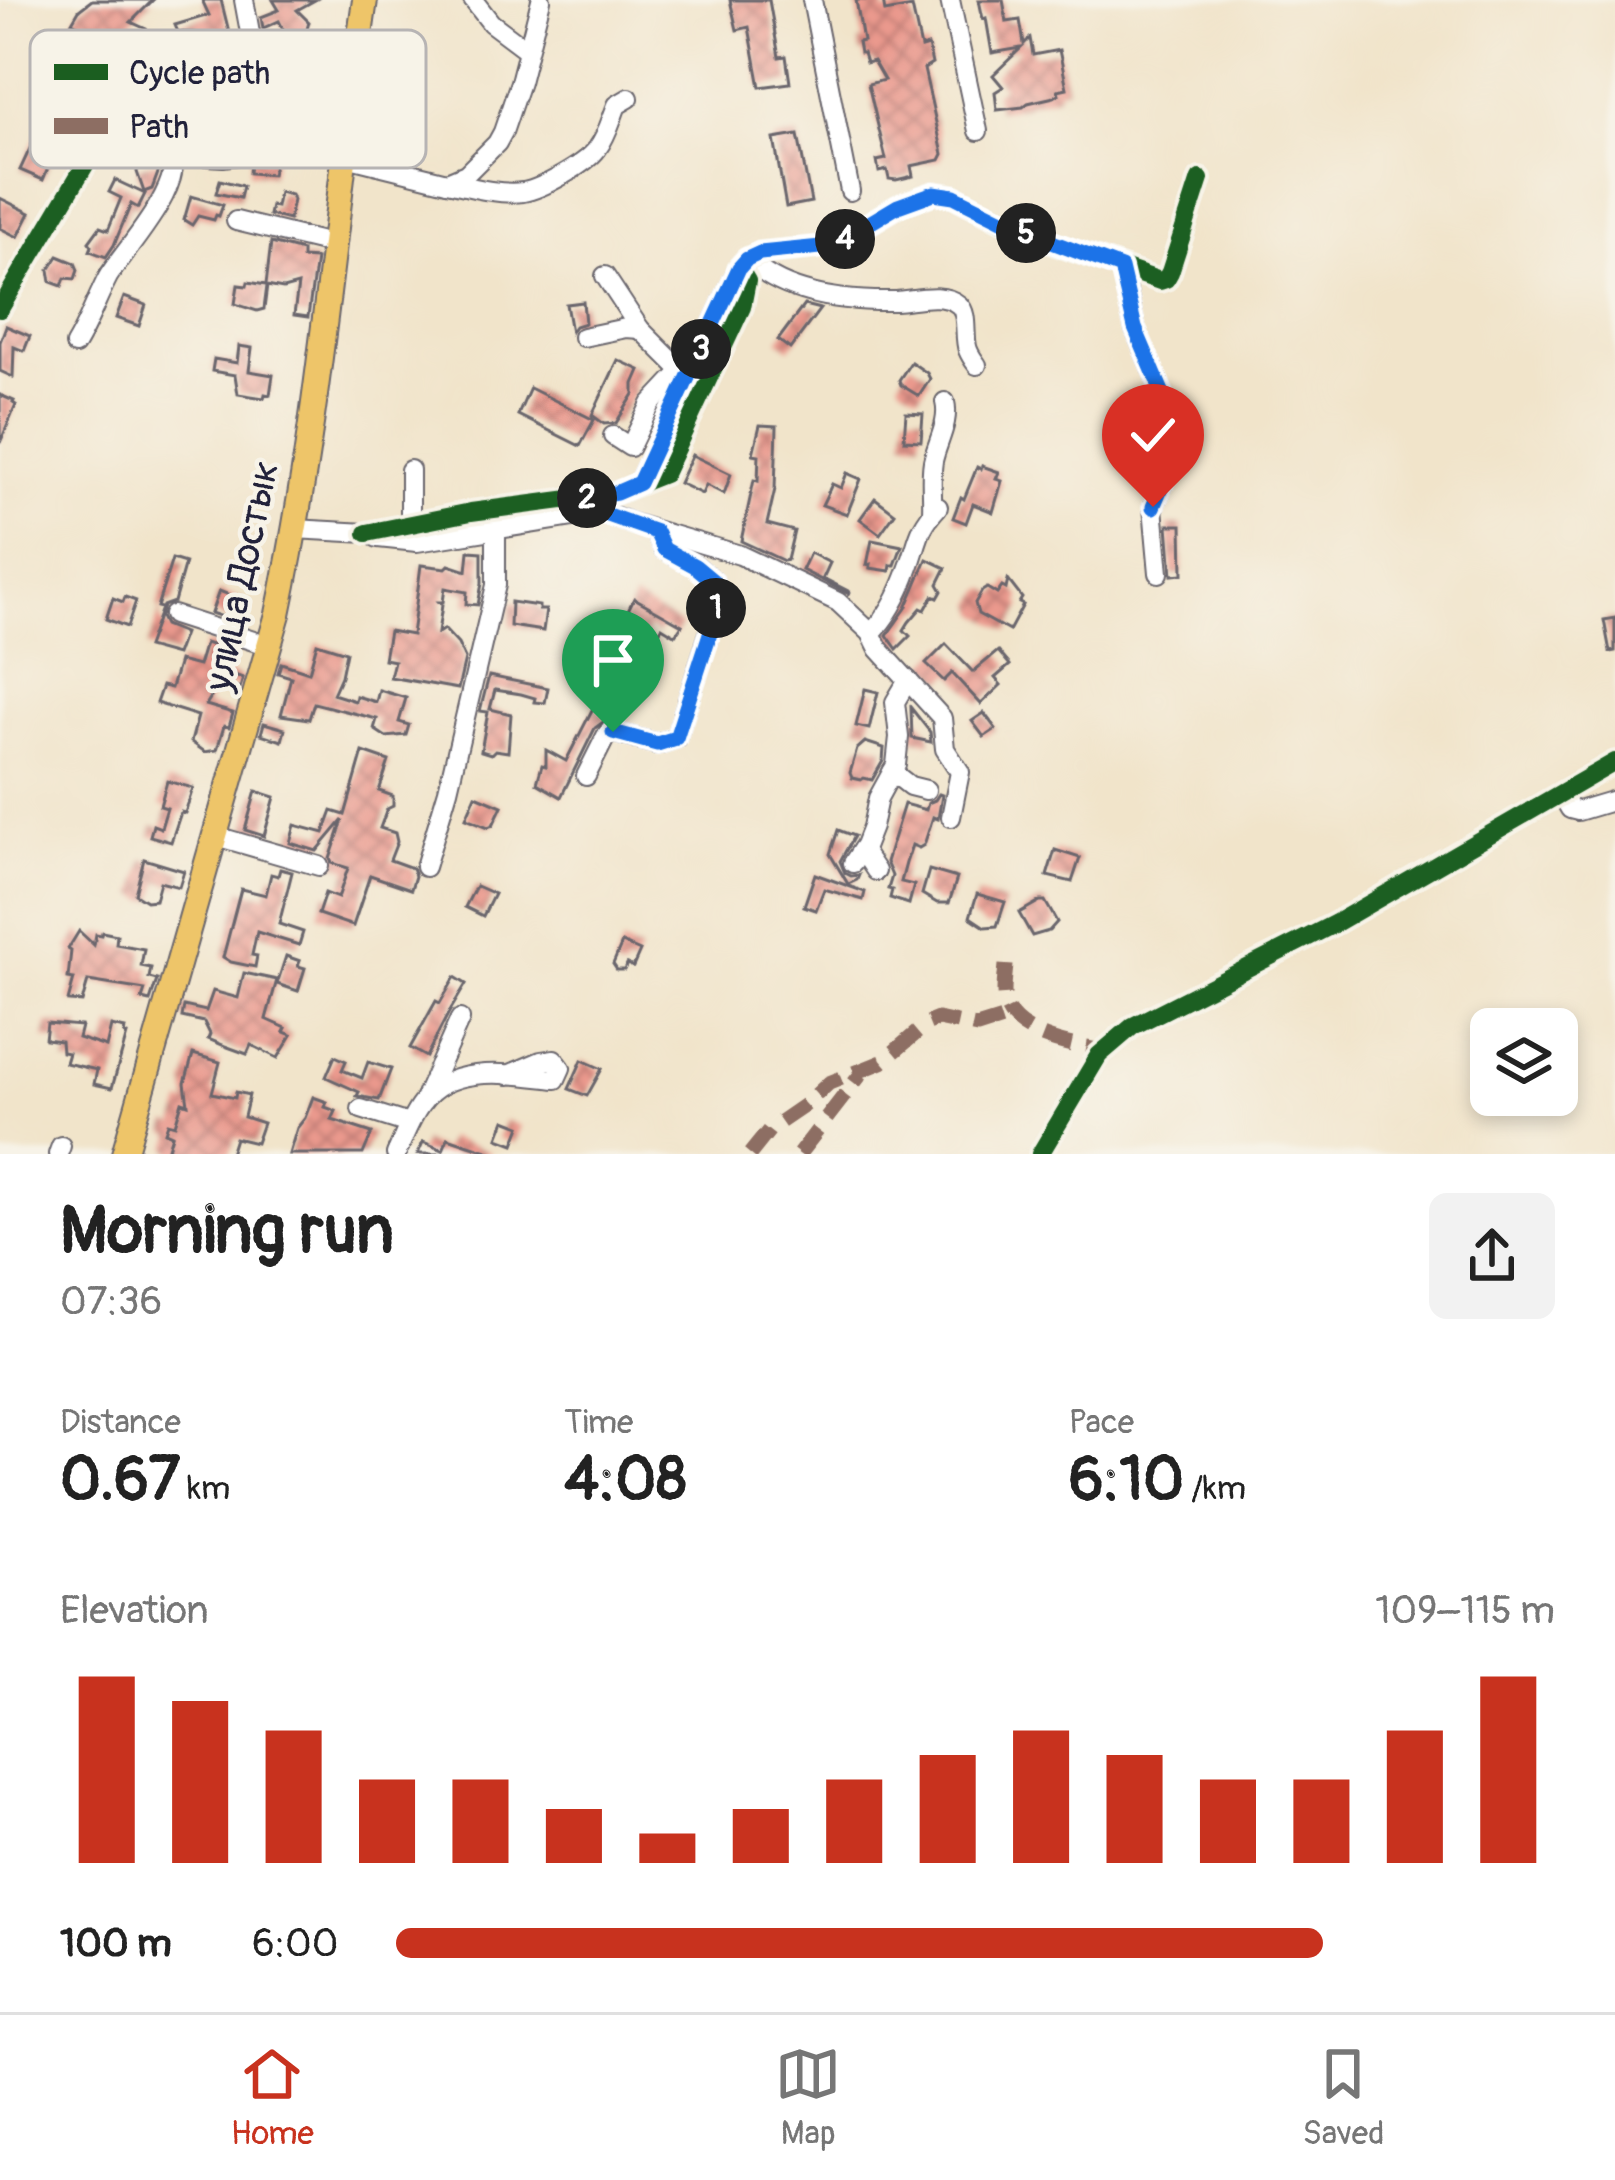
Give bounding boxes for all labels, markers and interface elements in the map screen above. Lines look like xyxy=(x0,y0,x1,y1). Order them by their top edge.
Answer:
legend xyxy=(30,30,426,168)
text: Cycle path xyxy=(129,53,270,94)
text: Path xyxy=(129,107,189,148)
pin: 5 xyxy=(996,203,1056,263)
pin: 4 xyxy=(815,209,875,269)
text: 5 xyxy=(1017,212,1035,253)
text: 4 xyxy=(835,218,855,259)
pin: 3 xyxy=(671,319,731,379)
text: 3 xyxy=(692,328,710,369)
pin xyxy=(1102,384,1204,507)
icon: check xyxy=(1120,402,1186,468)
street label: улица Достык xyxy=(194,457,290,696)
pin: 2 xyxy=(557,468,617,528)
text: 2 xyxy=(578,477,596,518)
pin: 1 xyxy=(686,578,746,638)
text: 1 xyxy=(710,587,722,628)
pin xyxy=(562,609,664,732)
icon: arrive xyxy=(580,627,646,693)
map controls xyxy=(1470,1008,1578,1116)
button: layers xyxy=(1470,1008,1578,1116)
text: Morning run xyxy=(60,1190,394,1273)
button: share xyxy=(1429,1193,1555,1319)
text: 07:36 xyxy=(60,1277,162,1326)
text: Distance xyxy=(60,1402,181,1443)
text: Time xyxy=(564,1402,633,1443)
text: Pace xyxy=(1069,1402,1134,1443)
text: 0.67 xyxy=(60,1443,180,1518)
text: 4:08 xyxy=(564,1443,686,1518)
text: 6:10 xyxy=(1069,1443,1184,1518)
text: km xyxy=(180,1468,230,1509)
text: /km xyxy=(1184,1468,1246,1509)
text: Elevation xyxy=(60,1586,209,1635)
text: 109–115 m xyxy=(1375,1586,1555,1635)
text: 100 m xyxy=(60,1919,172,1968)
text: 6:00 xyxy=(252,1919,338,1968)
tab: Home xyxy=(231,2041,314,2154)
tab: Map xyxy=(775,2041,841,2154)
tab: Saved xyxy=(1302,2041,1384,2154)

